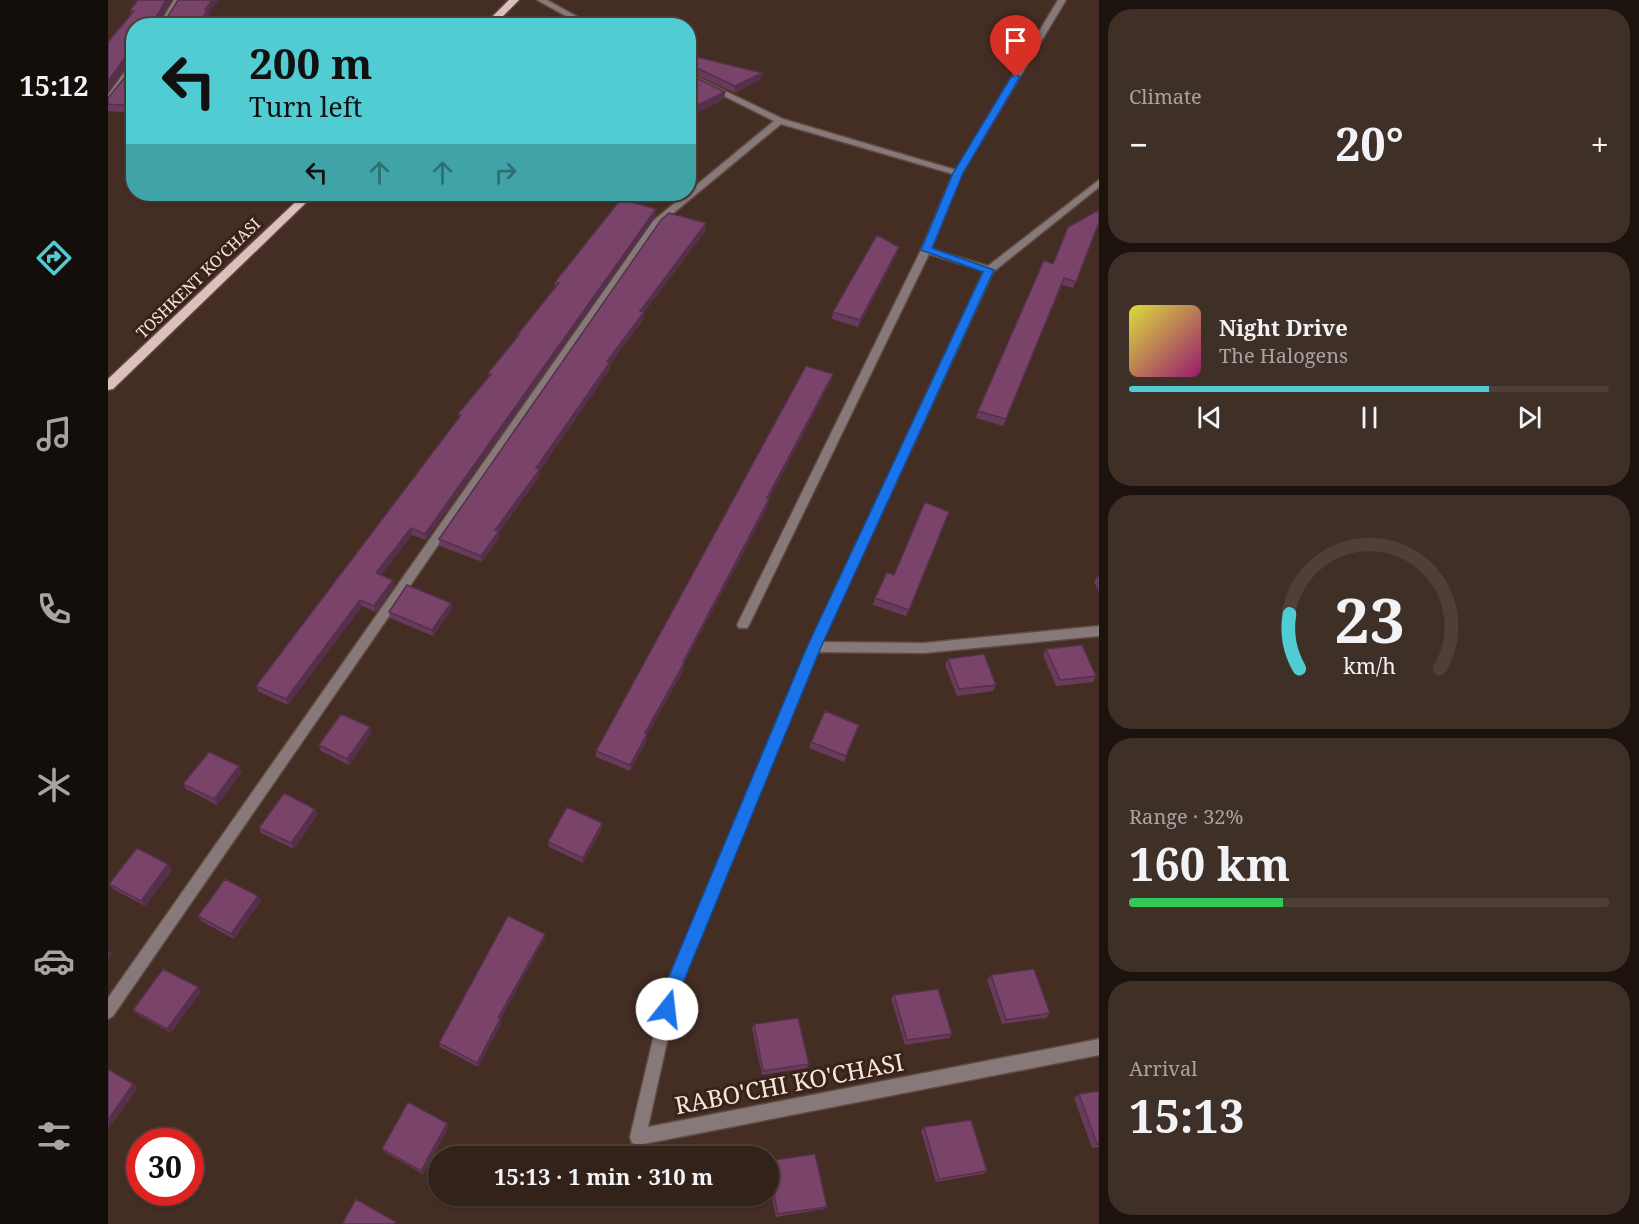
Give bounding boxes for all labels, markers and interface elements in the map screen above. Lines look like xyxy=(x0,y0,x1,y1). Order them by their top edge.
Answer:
pin xyxy=(990,15,1041,77)
icon: arrive xyxy=(999,24,1032,57)
text: 200 m xyxy=(249,34,373,91)
icon: left xyxy=(150,42,228,120)
text: 15:12 xyxy=(19,67,89,104)
text: Climate xyxy=(1129,83,1202,110)
text: Turn left xyxy=(249,88,362,125)
text: 20° xyxy=(1335,113,1404,174)
text: − xyxy=(1129,122,1148,167)
text: + xyxy=(1591,122,1609,167)
icon: left xyxy=(300,156,333,189)
icon: ahead xyxy=(363,156,396,189)
icon: ahead xyxy=(426,156,459,189)
icon: right xyxy=(489,156,522,189)
street label: TOSHKENT KO'CHASI xyxy=(131,213,265,343)
icon: directions xyxy=(33,237,75,279)
text: Night Drive xyxy=(1219,312,1348,342)
text: The Halogens xyxy=(1219,342,1348,369)
icon: previous xyxy=(1193,401,1226,434)
icon: pause xyxy=(1353,401,1386,434)
icon: next xyxy=(1513,401,1546,434)
icon: music xyxy=(33,413,75,455)
text: 23 xyxy=(1334,576,1404,661)
icon: phone xyxy=(33,588,75,630)
text: km/h xyxy=(1343,651,1396,680)
icon: climate xyxy=(33,764,75,806)
text: Range · 32% xyxy=(1129,803,1243,830)
text: 160 km xyxy=(1129,833,1290,894)
icon: car xyxy=(33,940,75,982)
position arrow xyxy=(635,977,699,1041)
street label: RABO'CHI KO'CHASI xyxy=(672,1045,906,1121)
text: Arrival xyxy=(1129,1055,1197,1082)
text: 15:13 xyxy=(1129,1085,1244,1146)
icon: filters xyxy=(33,1115,75,1157)
speed limit sign: 30 xyxy=(126,1128,204,1206)
text: 15:13 · 1 min · 310 m xyxy=(494,1161,713,1191)

